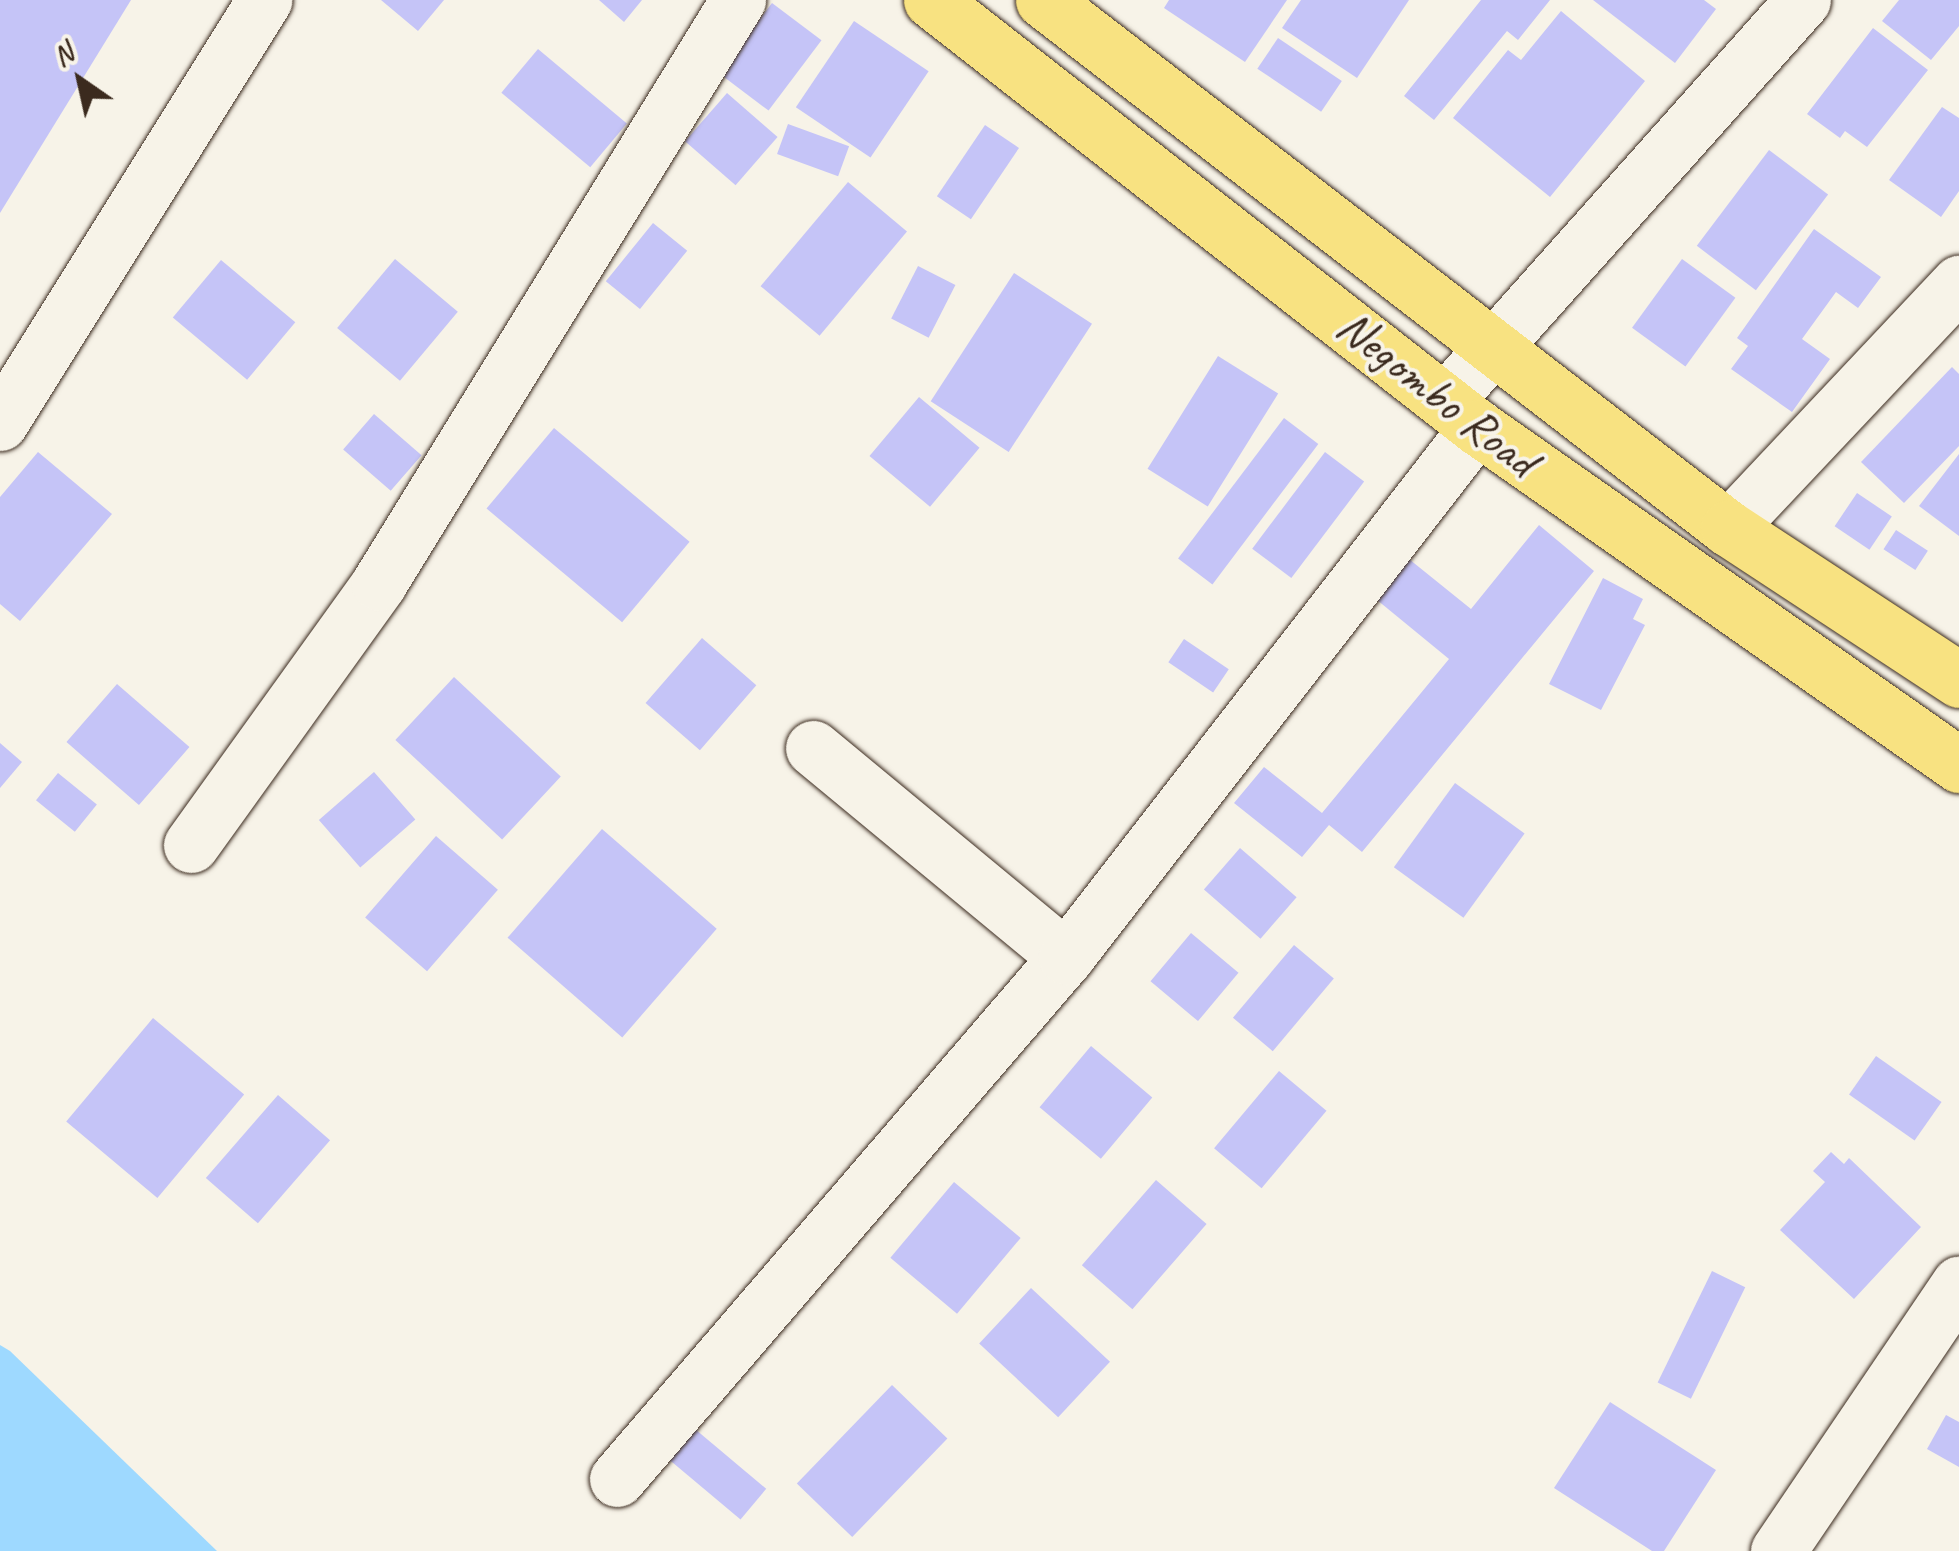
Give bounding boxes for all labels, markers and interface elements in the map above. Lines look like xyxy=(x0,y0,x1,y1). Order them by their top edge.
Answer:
north arrow xyxy=(30,30,130,130)
text: N xyxy=(46,35,80,74)
street label: Negombo Road xyxy=(1326,297,1548,489)

